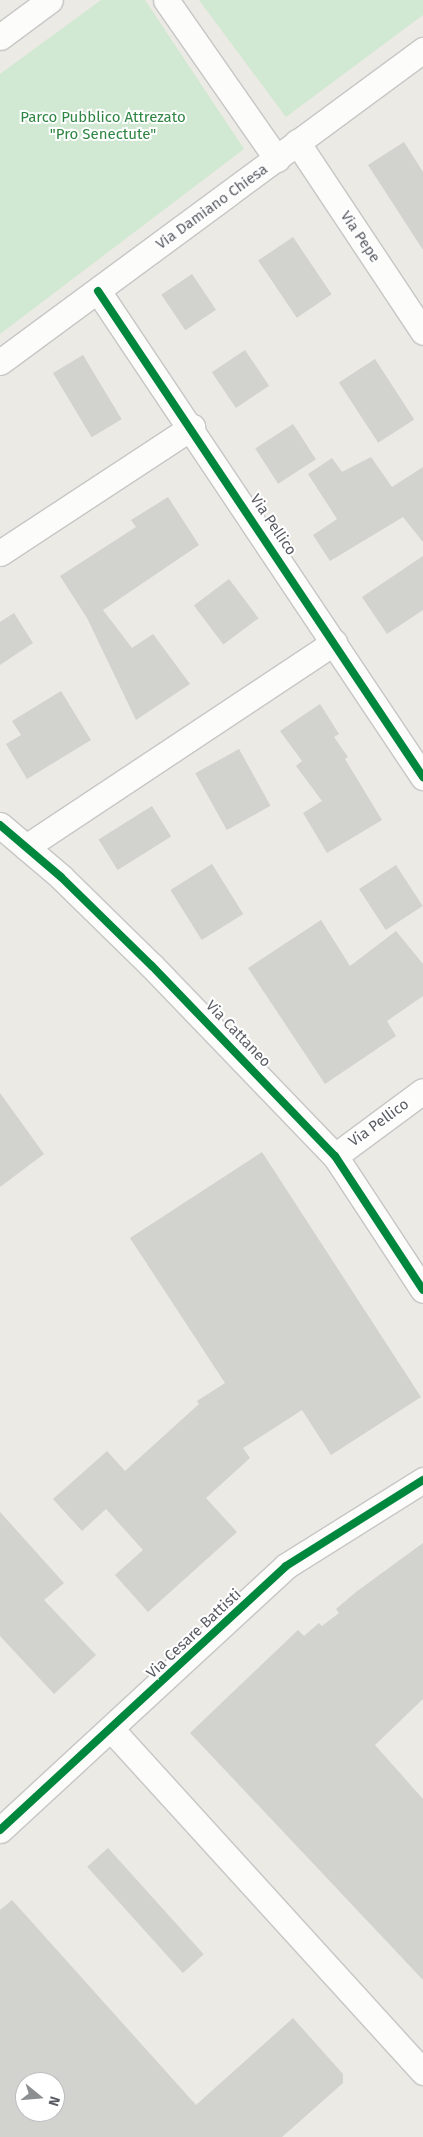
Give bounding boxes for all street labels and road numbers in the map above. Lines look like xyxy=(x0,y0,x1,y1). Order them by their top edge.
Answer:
street label: Via Damiano Chiesa xyxy=(153,160,271,254)
street label: Via Pepe xyxy=(336,208,384,266)
street label: Via Pellico xyxy=(246,491,300,559)
street label: Via Cattaneo xyxy=(202,997,274,1071)
street label: Via Pellico xyxy=(345,1095,413,1151)
street label: Via Cesare Battisti xyxy=(143,1586,245,1682)

